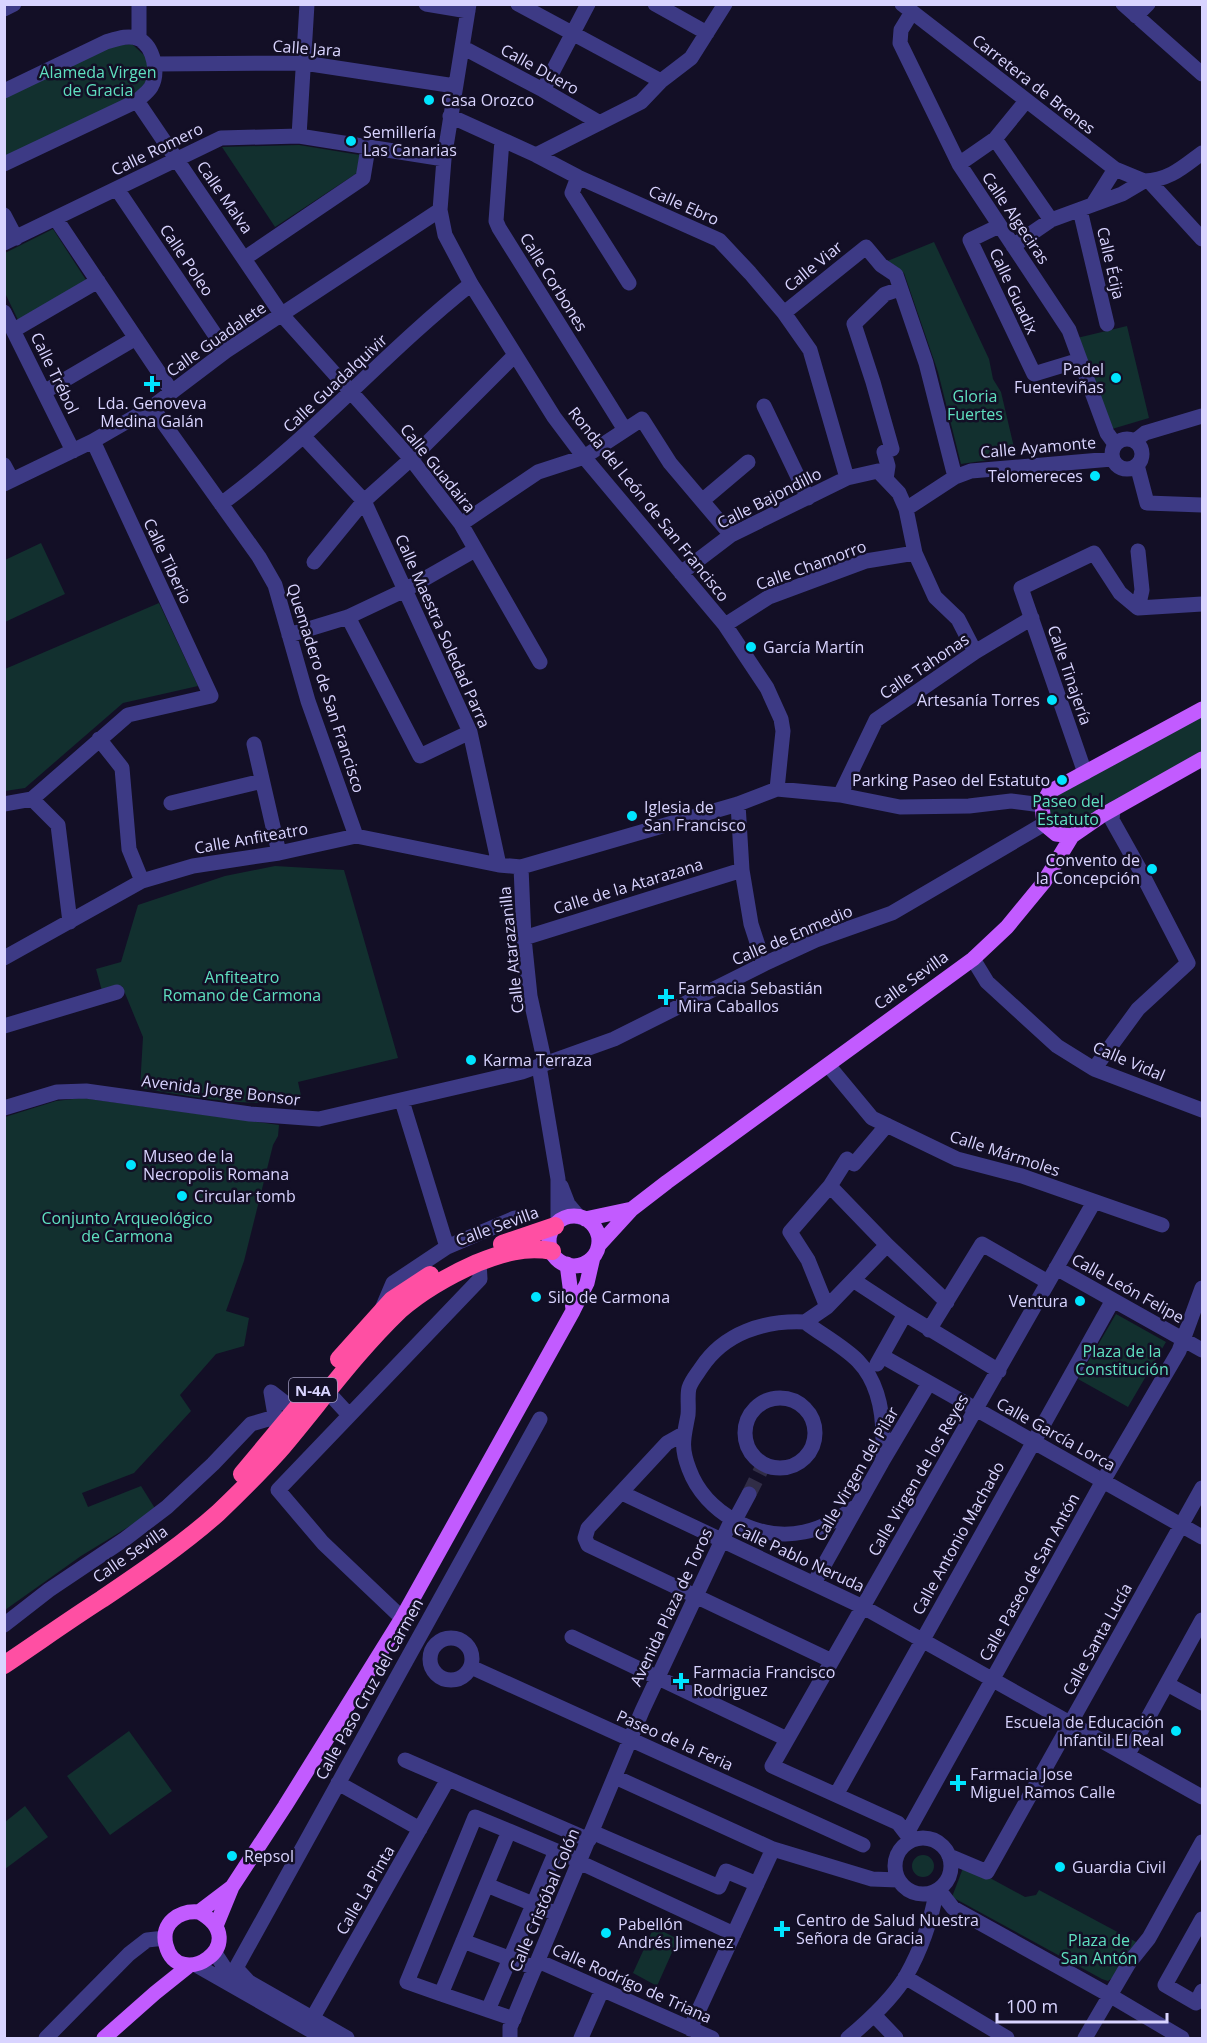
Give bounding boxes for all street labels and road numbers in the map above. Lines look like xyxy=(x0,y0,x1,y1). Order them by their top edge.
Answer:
street label: Carretera de Brenes xyxy=(968,29,1100,139)
street label: Calle Jara xyxy=(272,35,342,61)
street label: Calle Duero xyxy=(497,38,583,100)
street label: Calle Romero xyxy=(107,117,207,181)
street label: Calle Malva xyxy=(192,156,258,238)
street label: Calle Algeciras xyxy=(977,168,1055,268)
street label: Calle Ebro xyxy=(645,180,723,230)
street label: Calle Poleo xyxy=(155,220,219,300)
street label: Calle Écija xyxy=(1092,225,1130,301)
street label: Calle Corbones xyxy=(515,229,593,335)
street label: Calle Viar xyxy=(779,235,847,296)
street label: Calle Guadix xyxy=(984,244,1044,338)
street label: Calle Guadalete xyxy=(162,296,270,382)
street label: Calle Guadalquivir xyxy=(278,328,392,437)
street label: Calle Trébol xyxy=(26,329,84,417)
street label: Ronda del León de San Francisco xyxy=(563,402,735,606)
street label: Calle Guadaira xyxy=(395,419,481,517)
street label: Calle Ayamonte xyxy=(979,431,1097,463)
street label: Calle Bajondillo xyxy=(713,462,825,534)
street label: Calle Tiberio xyxy=(139,515,197,607)
street label: Calle Maestra Soledad Parra xyxy=(390,531,496,731)
street label: Calle Chamorro xyxy=(753,535,869,595)
street label: Quemadero de San Francisco xyxy=(282,581,370,795)
street label: Calle Tinajería xyxy=(1043,622,1097,728)
street label: Calle Tahonas xyxy=(875,628,973,704)
street label: Calle Anfiteatro xyxy=(192,817,310,859)
street label: Calle de la Atarazana xyxy=(550,853,706,919)
street label: Calle Atarazanilla xyxy=(493,885,529,1015)
street label: Calle de Enmedio xyxy=(728,900,856,970)
street label: Calle Sevilla xyxy=(869,946,953,1014)
street label: Calle Vidal xyxy=(1089,1036,1169,1086)
street label: Avenida Jorge Bonsor xyxy=(140,1069,302,1111)
street label: Calle Mármoles xyxy=(947,1125,1063,1181)
street label: Calle Sevilla xyxy=(452,1201,542,1251)
street label: Calle León Felipe xyxy=(1068,1248,1188,1328)
road number: N-4A xyxy=(289,1378,337,1402)
street label: Calle Virgen de los Reyes xyxy=(863,1390,973,1560)
street label: Calle García Lorca xyxy=(992,1392,1120,1476)
street label: Calle Virgen del Pilar xyxy=(808,1402,904,1545)
street label: Calle Antonio Machado xyxy=(907,1457,1009,1619)
street label: Calle Paseo de San Antón xyxy=(974,1489,1084,1665)
street label: Calle Pablo Neruda xyxy=(730,1517,868,1597)
street label: Calle Sevilla xyxy=(88,1520,172,1588)
street label: Avenida Plaza de Toros xyxy=(625,1524,717,1690)
street label: Calle Santa Lucía xyxy=(1057,1579,1137,1699)
street label: Calle Paso Cruz del Carmen xyxy=(310,1594,428,1784)
street label: Paseo de la Feria xyxy=(613,1704,737,1776)
street label: Calle Cristóbal Colón xyxy=(504,1825,584,1975)
street label: Calle La Pinta xyxy=(331,1841,399,1939)
street label: Calle Rodrígo de Triana xyxy=(549,1938,715,2028)

